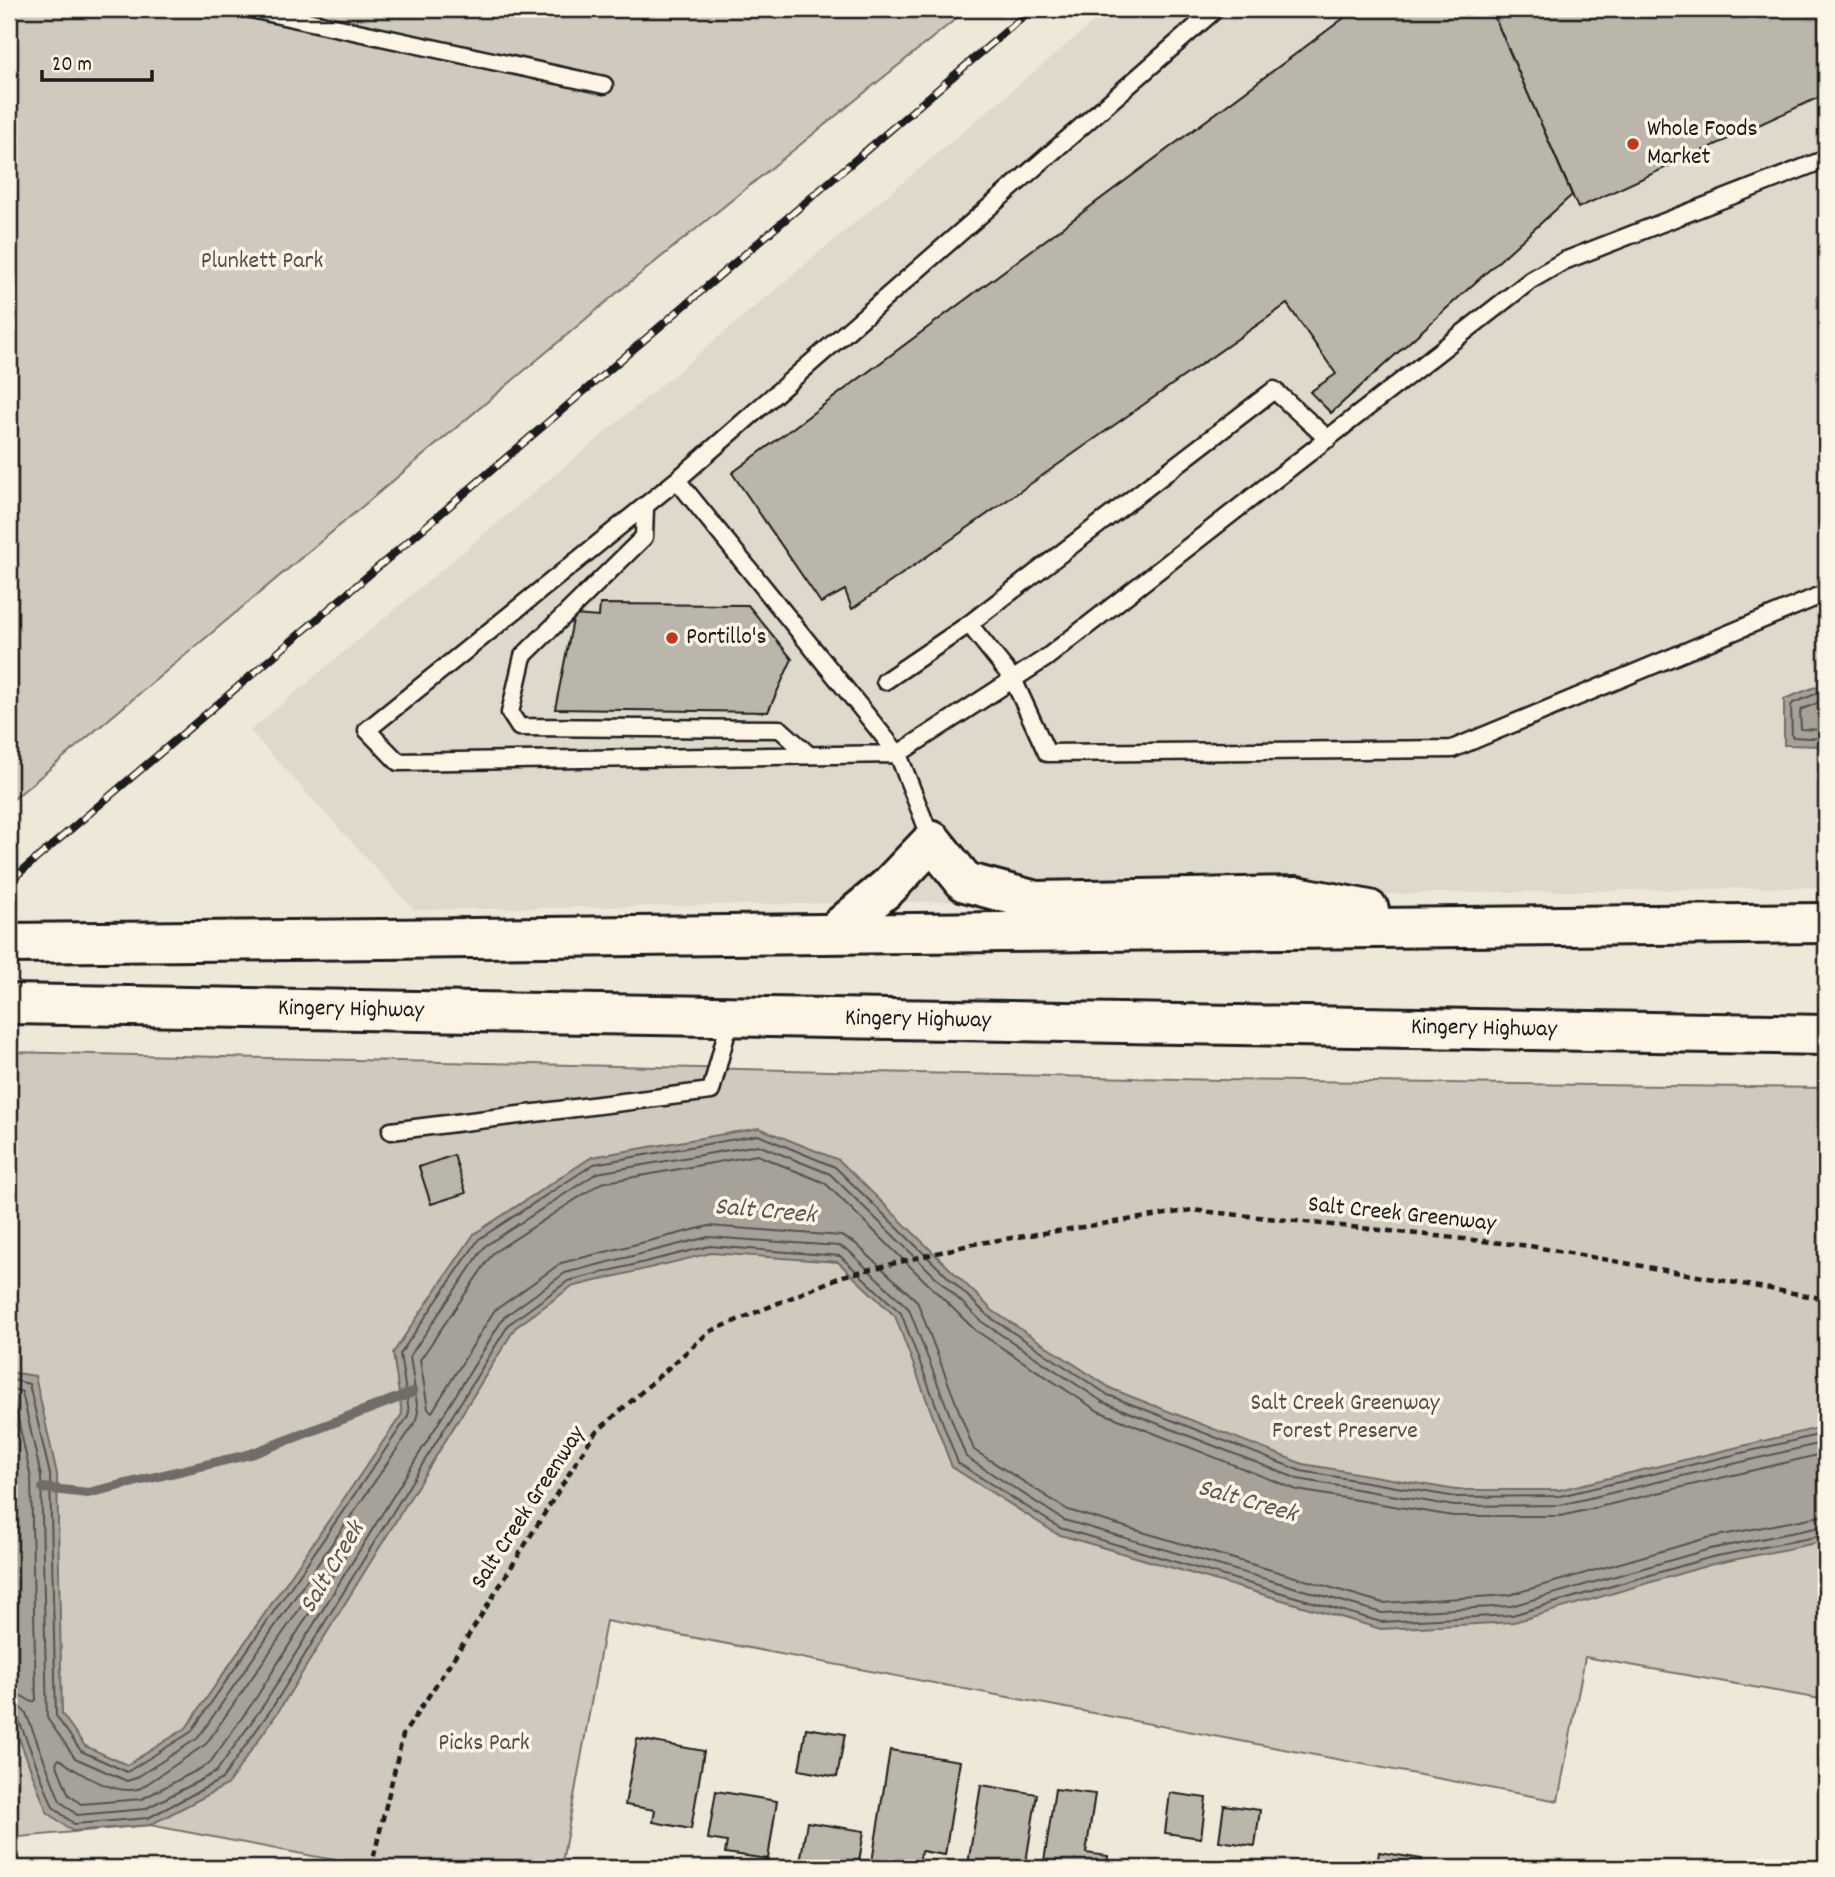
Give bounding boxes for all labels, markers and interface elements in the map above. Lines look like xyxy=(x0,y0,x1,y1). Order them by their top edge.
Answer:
scale bar xyxy=(42,38,152,82)
text: 20 m xyxy=(52,51,92,81)
place label: Whole Foods Market xyxy=(1647,113,1758,175)
marker: Whole Foods Market xyxy=(1625,136,1641,152)
park label: Plunkett Park xyxy=(201,245,323,279)
place label: Portillo's xyxy=(686,621,767,655)
marker: Portillo's xyxy=(664,630,680,646)
street label: Kingery Highway xyxy=(278,992,426,1028)
street label: Kingery Highway xyxy=(845,1002,993,1038)
street label: Kingery Highway xyxy=(1411,1011,1559,1047)
street label: Salt Creek Greenway xyxy=(1306,1188,1499,1242)
water label: Salt Creek xyxy=(713,1189,819,1235)
park label: Salt Creek Greenway Forest Preserve xyxy=(1251,1387,1441,1449)
street label: Salt Creek Greenway xyxy=(463,1419,595,1596)
water label: Salt Creek xyxy=(1193,1470,1303,1534)
water label: Salt Creek xyxy=(291,1513,376,1621)
park label: Picks Park xyxy=(438,1727,530,1761)

